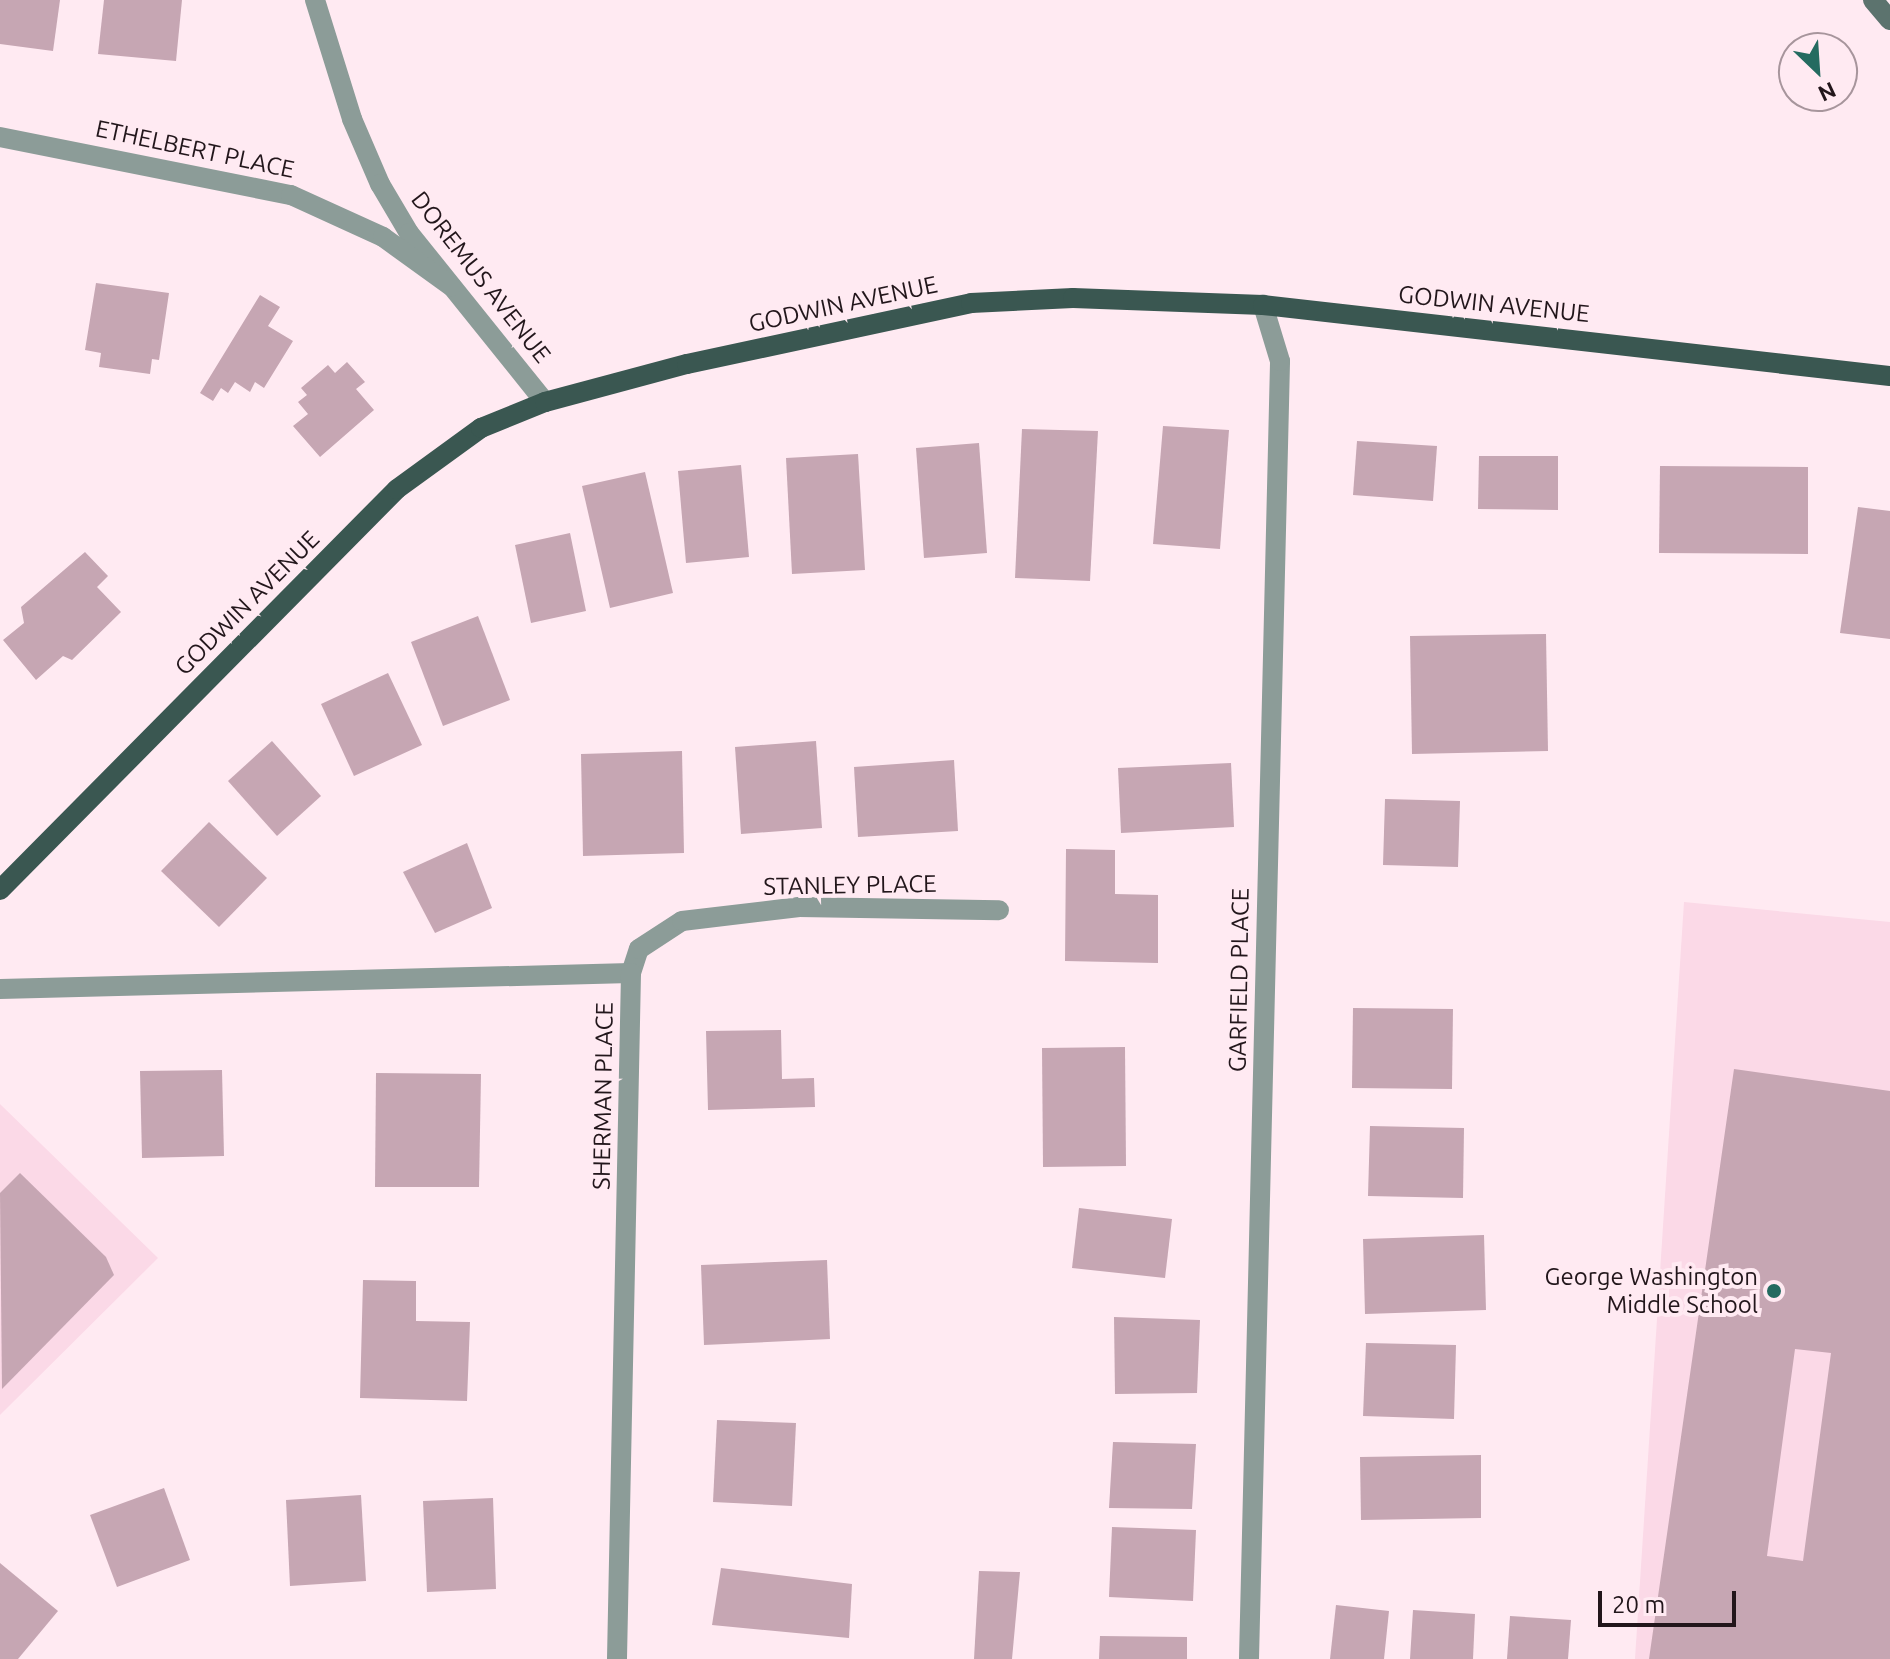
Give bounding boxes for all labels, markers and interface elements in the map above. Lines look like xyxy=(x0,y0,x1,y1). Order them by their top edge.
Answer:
north arrow xyxy=(1778,32,1858,112)
text: N xyxy=(1815,78,1840,107)
street label: ETHELBERT PLACE xyxy=(93,114,297,184)
street label: DOREMUS AVENUE xyxy=(405,186,557,368)
street label: GODWIN AVENUE xyxy=(746,270,940,338)
street label: GODWIN AVENUE xyxy=(1397,280,1591,328)
street label: GODWIN AVENUE xyxy=(169,525,325,681)
street label: STANLEY PLACE xyxy=(763,869,937,901)
street label: GARFIELD PLACE xyxy=(1223,888,1255,1072)
street label: SHERMAN PLACE xyxy=(587,1002,619,1190)
place label: George Washington Middle School xyxy=(1545,1263,1758,1319)
marker: George Washington Middle School xyxy=(1765,1282,1783,1300)
scale bar xyxy=(1602,1575,1740,1625)
text: 20 m xyxy=(1612,1591,1665,1618)

